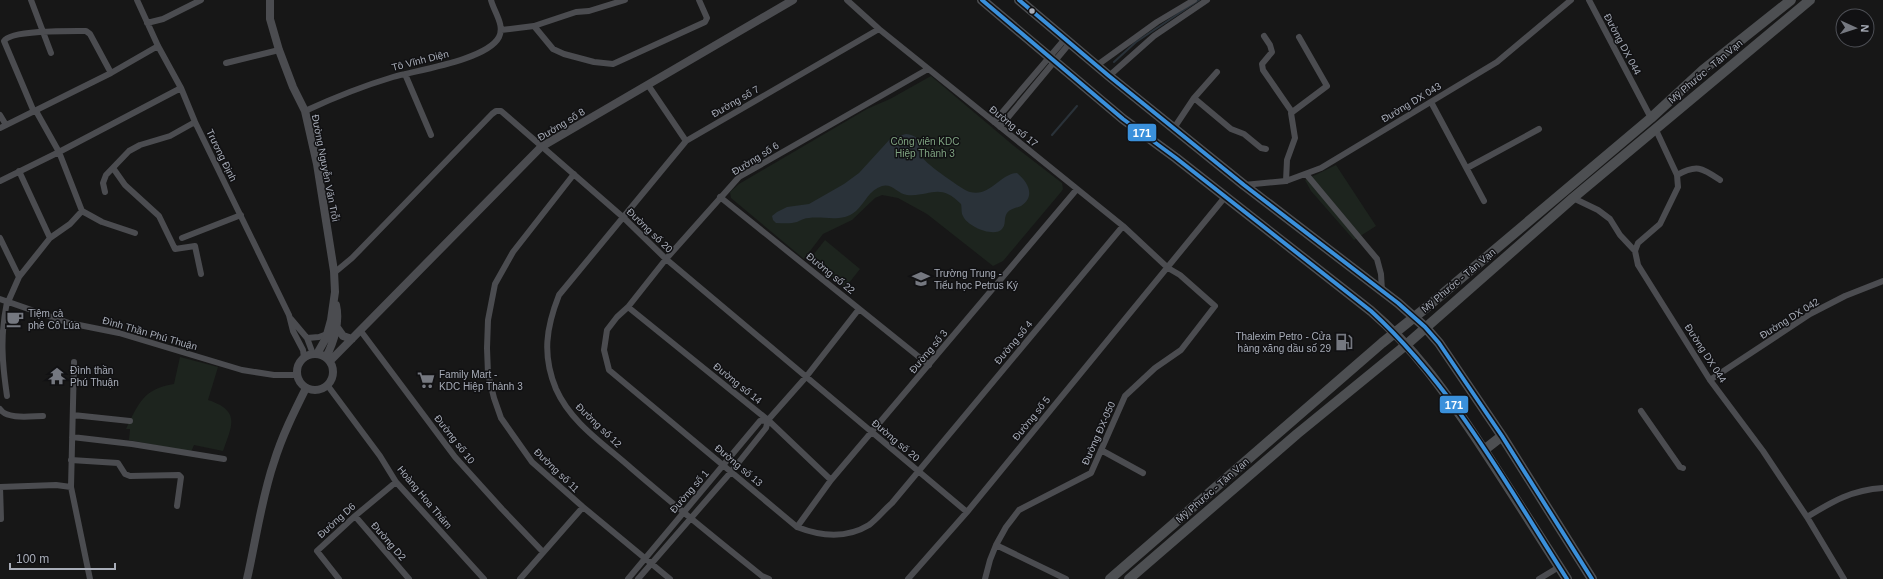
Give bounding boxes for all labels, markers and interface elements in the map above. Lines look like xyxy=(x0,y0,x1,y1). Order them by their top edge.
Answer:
unlabelled marker xyxy=(1027,6,1037,16)
north arrow xyxy=(1835,8,1875,48)
street label: Đường DX 044 xyxy=(1602,12,1644,77)
text: N xyxy=(1859,24,1871,33)
street label: Mỹ Phước - Tân Vạn xyxy=(1666,37,1745,106)
street label: Tô Vĩnh Diện xyxy=(390,48,450,73)
street label: Đường DX 043 xyxy=(1379,80,1443,125)
street label: Đường số 7 xyxy=(709,83,761,120)
street label: Đường số 17 xyxy=(987,104,1040,149)
street label: Đường số 8 xyxy=(536,106,587,143)
street label: Đường Nguyễn Văn Trỗi xyxy=(310,113,342,223)
line badge: 171 xyxy=(1127,123,1157,142)
street label: Trương Định xyxy=(204,127,239,183)
text: 171 xyxy=(1133,127,1151,139)
park label: Công viên KDC Hiệp Thành 3 xyxy=(891,136,959,159)
street label: Đường số 6 xyxy=(730,139,781,177)
street label: Đường số 20 xyxy=(625,206,675,255)
street label: Mỹ Phước - Tân Vạn xyxy=(1419,246,1498,315)
street label: Đường số 22 xyxy=(804,251,857,296)
place label: Trường Trung - Tiểu học Petrus Ký xyxy=(934,268,1018,291)
school or university icon: Trường Trung - Tiểu học Petrus Ký xyxy=(911,269,931,289)
street label: Đường DX 042 xyxy=(1758,296,1821,341)
place label: Tiệm cà phê Cô Lúa xyxy=(28,308,80,331)
cafe icon: Tiệm cà phê Cô Lúa xyxy=(5,309,25,329)
street label: Đình Thần Phú Thuận xyxy=(101,315,199,352)
street label: Đường số 4 xyxy=(992,318,1035,366)
street label: Đường DX 044 xyxy=(1683,322,1729,385)
street label: Đường số 3 xyxy=(907,327,950,375)
place label: Thalexim Petro - Cửa hàng xăng dầu số 29 xyxy=(1235,331,1331,354)
fuel station icon: Thalexim Petro - Cửa hàng xăng dầu số 29 xyxy=(1334,332,1354,352)
street label: Đường số 14 xyxy=(711,361,764,406)
place label: Đình thần Phú Thuận xyxy=(70,365,119,388)
temple icon: Đình thần Phú Thuận xyxy=(47,366,67,386)
place label: Family Mart - KDC Hiệp Thành 3 xyxy=(439,369,523,392)
supermarket icon: Family Mart - KDC Hiệp Thành 3 xyxy=(416,370,436,390)
street label: Đường số 5 xyxy=(1010,394,1053,442)
line badge: 171 xyxy=(1439,395,1469,414)
street label: Đường ĐX-050 xyxy=(1080,399,1118,467)
text: 171 xyxy=(1445,399,1463,411)
street label: Đường số 12 xyxy=(574,401,624,450)
street label: Đường số 10 xyxy=(432,413,477,466)
street label: Đường số 20 xyxy=(870,417,922,464)
street label: Đường số 13 xyxy=(713,442,765,489)
street label: Đường số 11 xyxy=(532,446,582,495)
street label: Mỹ Phước - Tân Vạn xyxy=(1174,456,1251,525)
street label: Hoàng Hoa Thám xyxy=(395,464,454,531)
street label: Đường số 1 xyxy=(668,467,711,515)
street label: Đường D6 xyxy=(315,500,358,540)
street label: Đường D2 xyxy=(369,520,409,563)
scale bar xyxy=(10,545,115,571)
text: 100 m xyxy=(16,552,49,566)

